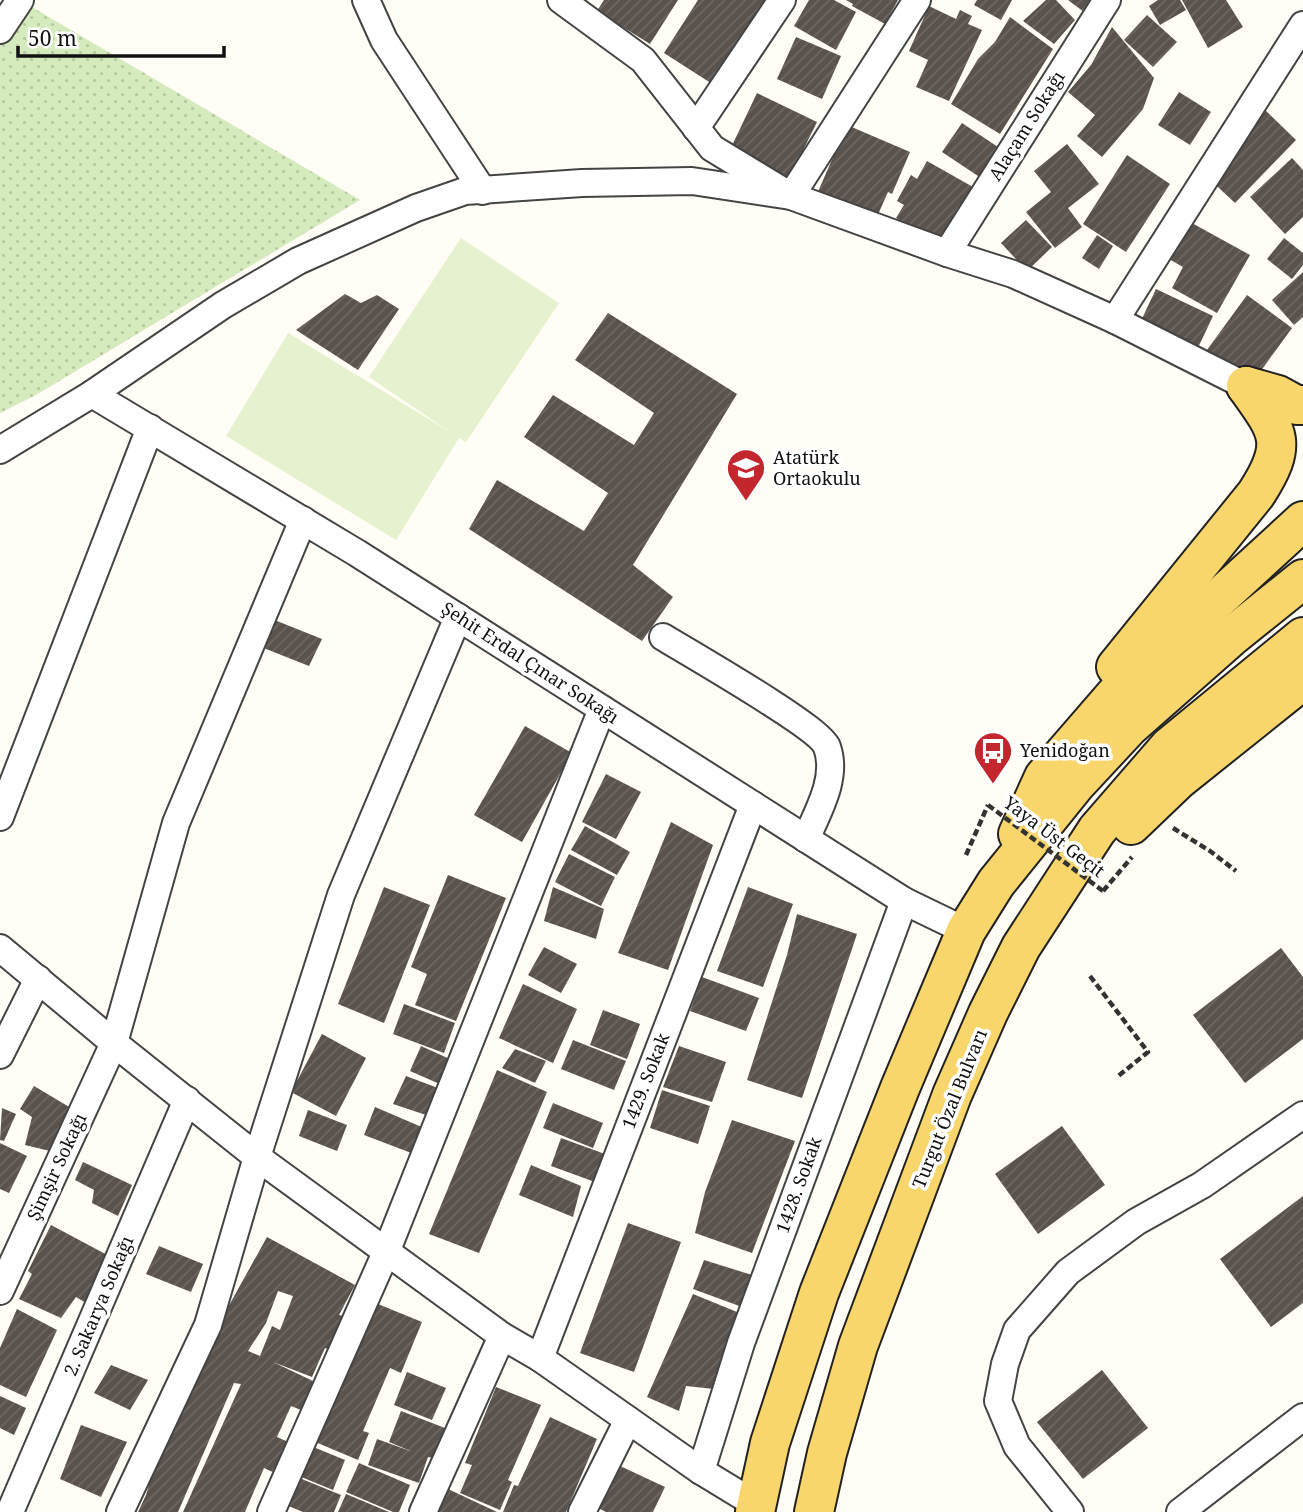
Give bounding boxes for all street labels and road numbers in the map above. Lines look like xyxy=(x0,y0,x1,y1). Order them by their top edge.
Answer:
street label: Alaçam Sokağı xyxy=(983,66,1070,185)
street label: Şehit Erdal Çınar Sokağı xyxy=(437,596,624,729)
street label: Yaya Üst Geçit xyxy=(999,790,1110,882)
street label: Turgut Özal Bulvarı xyxy=(906,1025,992,1192)
street label: 1429. Sokak xyxy=(616,1029,674,1132)
street label: Şimşir Sokağı xyxy=(21,1109,92,1224)
street label: 1428. Sokak xyxy=(770,1133,827,1236)
street label: 2. Sakarya Sokağı xyxy=(58,1232,138,1379)

